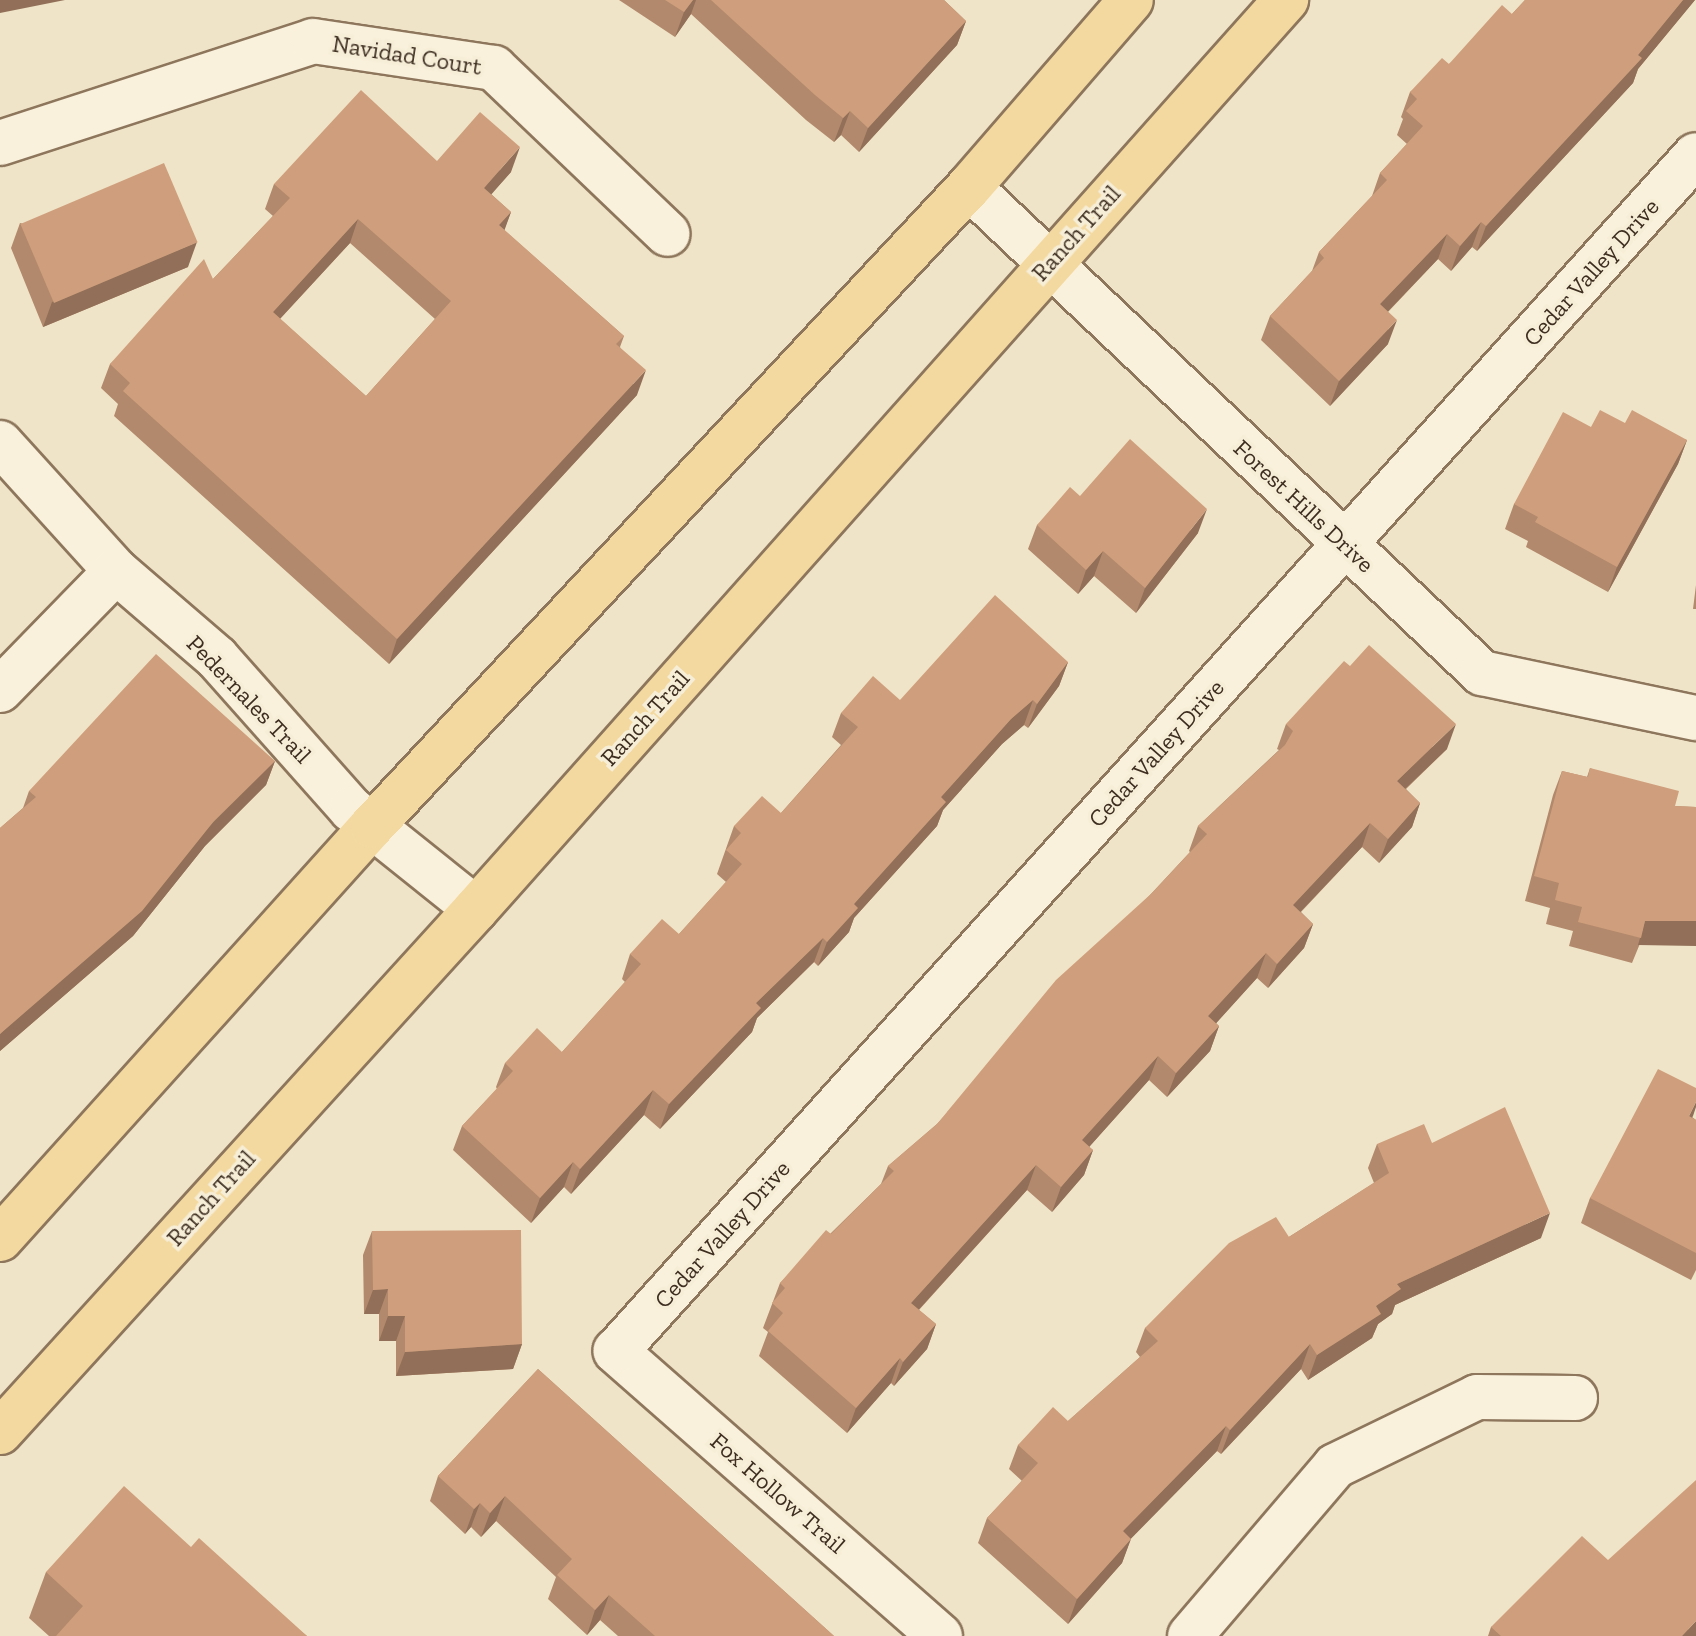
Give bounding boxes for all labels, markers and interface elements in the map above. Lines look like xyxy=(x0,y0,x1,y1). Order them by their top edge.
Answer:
street label: Navidad Court xyxy=(330,29,484,81)
street label: Ranch Trail xyxy=(1025,179,1127,287)
street label: Cedar Valley Drive xyxy=(1517,192,1665,352)
street label: Forest Hills Drive xyxy=(1228,434,1380,578)
street label: Pedernales Trail xyxy=(181,629,317,769)
street label: Ranch Trail xyxy=(594,664,696,772)
street label: Cedar Valley Drive xyxy=(1082,673,1230,833)
street label: Ranch Trail xyxy=(160,1144,262,1252)
street label: Cedar Valley Drive xyxy=(648,1154,796,1314)
street label: Fox Hollow Trail xyxy=(704,1426,852,1560)

